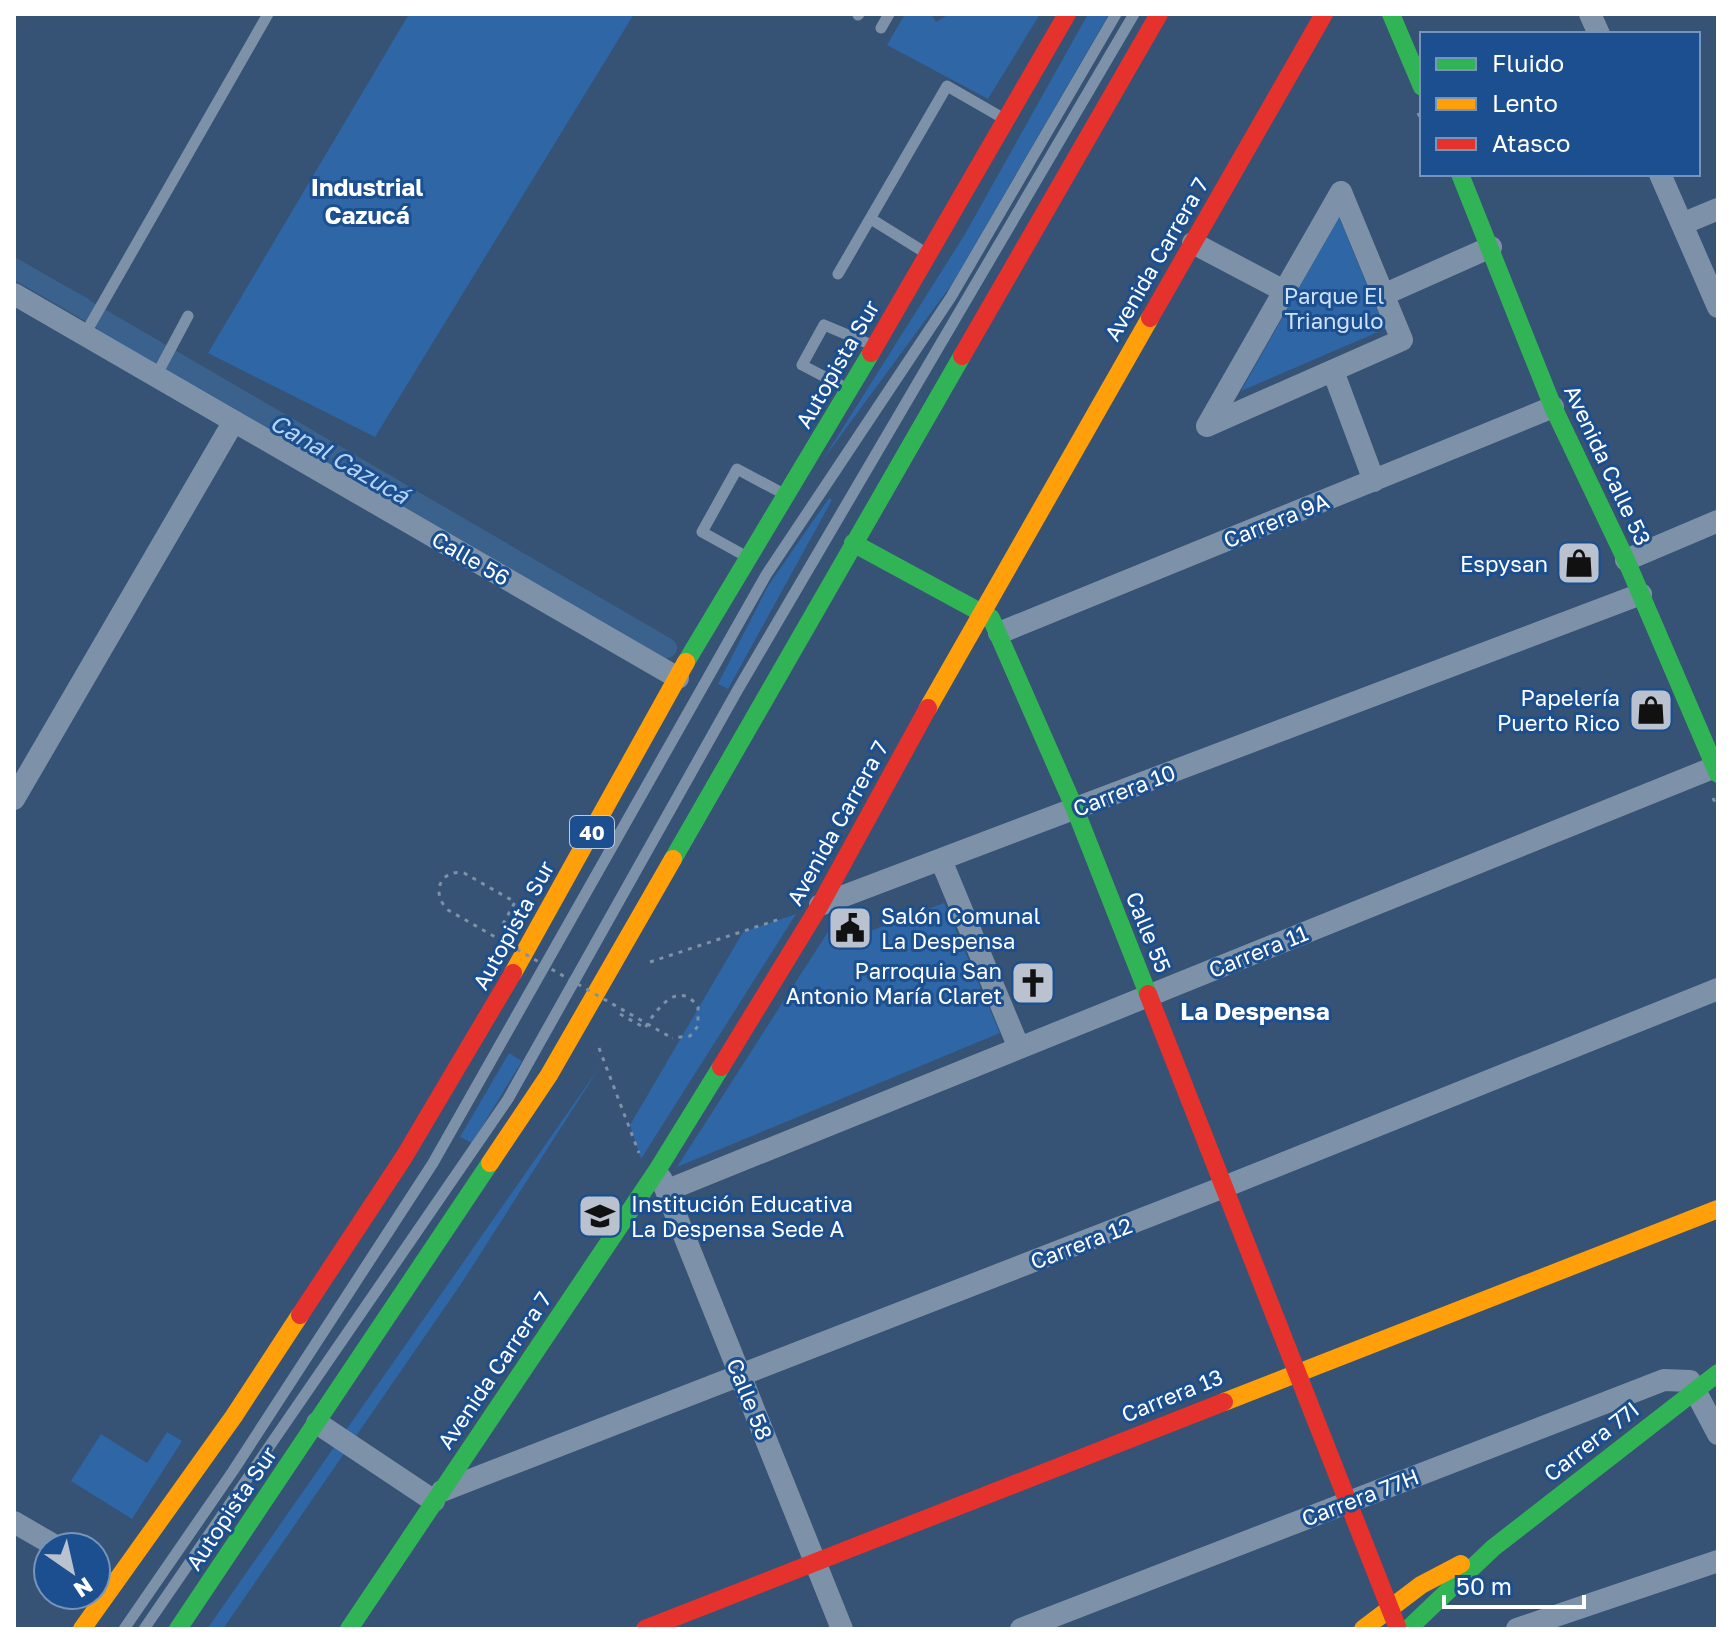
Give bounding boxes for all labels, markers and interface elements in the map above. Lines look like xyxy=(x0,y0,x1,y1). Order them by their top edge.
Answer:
legend xyxy=(1420,32,1700,176)
text: Fluido xyxy=(1492,48,1564,77)
text: Lento xyxy=(1492,88,1558,117)
text: Atasco xyxy=(1492,128,1570,157)
district label: Industrial Cazucá xyxy=(311,172,423,229)
street label: Avenida Carrera 7 xyxy=(1098,173,1214,345)
park label: Parque El Triangulo xyxy=(1284,282,1384,334)
street label: Autopista Sur xyxy=(789,295,885,433)
street label: Avenida Calle 53 xyxy=(1559,380,1657,550)
water label: Canal Cazucá xyxy=(266,407,417,511)
street label: Carrera 9A xyxy=(1219,487,1333,553)
street label: Calle 56 xyxy=(427,525,515,591)
shop icon: Espysan xyxy=(1555,539,1603,587)
place label: Espysan xyxy=(1460,550,1548,577)
place label: Papelería Puerto Rico xyxy=(1497,684,1620,736)
shop icon: Papelería Puerto Rico xyxy=(1627,686,1675,734)
street label: Avenida Carrera 7 xyxy=(781,736,893,910)
street label: Carrera 10 xyxy=(1069,758,1179,822)
road number: 40 xyxy=(570,816,614,848)
street label: Autopista Sur xyxy=(466,855,560,994)
street label: Calle 55 xyxy=(1121,888,1177,976)
place label: Salón Comunal La Despensa xyxy=(881,902,1041,954)
public building icon: Salón Comunal La Despensa xyxy=(826,904,874,952)
street label: Carrera 11 xyxy=(1204,919,1312,983)
place label: Parroquia San Antonio María Claret xyxy=(786,957,1002,1009)
church icon: Parroquia San Antonio María Claret xyxy=(1009,959,1057,1007)
district label: La Despensa xyxy=(1180,996,1330,1025)
place label: Institución Educativa La Despensa Sede A xyxy=(631,1190,853,1242)
school or university icon: Institución Educativa La Despensa Sede A xyxy=(576,1192,624,1240)
street label: Carrera 12 xyxy=(1026,1211,1136,1275)
street label: Avenida Carrera 7 xyxy=(431,1286,557,1454)
street label: Calle 58 xyxy=(721,1354,779,1444)
street label: Carrera 13 xyxy=(1117,1362,1227,1428)
street label: Carrera 77I xyxy=(1538,1395,1644,1487)
street label: Autopista Sur xyxy=(180,1441,283,1575)
street label: Carrera 77H xyxy=(1298,1462,1422,1532)
north arrow xyxy=(32,1531,112,1611)
scale bar xyxy=(1444,1559,1584,1609)
text: 50 m xyxy=(1456,1571,1512,1600)
text: N xyxy=(69,1572,98,1604)

